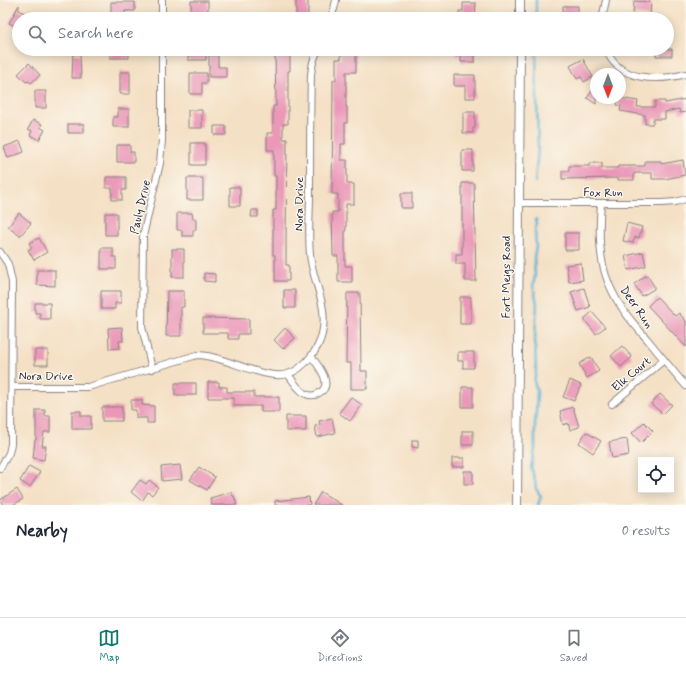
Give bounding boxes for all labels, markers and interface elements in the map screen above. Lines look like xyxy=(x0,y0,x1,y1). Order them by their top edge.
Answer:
search box xyxy=(12,12,674,56)
icon: search xyxy=(26,23,48,45)
text: Search here xyxy=(58,24,134,44)
north arrow xyxy=(590,68,626,104)
street label: Nora Drive xyxy=(292,177,308,231)
street label: Pauly Drive xyxy=(127,179,155,236)
street label: Fox Run xyxy=(583,185,623,201)
street label: Fort Meigs Road xyxy=(499,236,515,318)
street label: Deer Run xyxy=(616,283,657,332)
street label: Elk Court xyxy=(609,353,655,396)
street label: Nora Drive xyxy=(19,369,73,385)
map controls xyxy=(638,457,674,493)
button: locate xyxy=(638,457,674,493)
text: Nearby xyxy=(16,520,68,542)
text: 0 results xyxy=(622,523,670,540)
tab: Map xyxy=(98,627,120,665)
tab: Directions xyxy=(317,627,363,665)
tab: Saved xyxy=(560,627,587,665)

